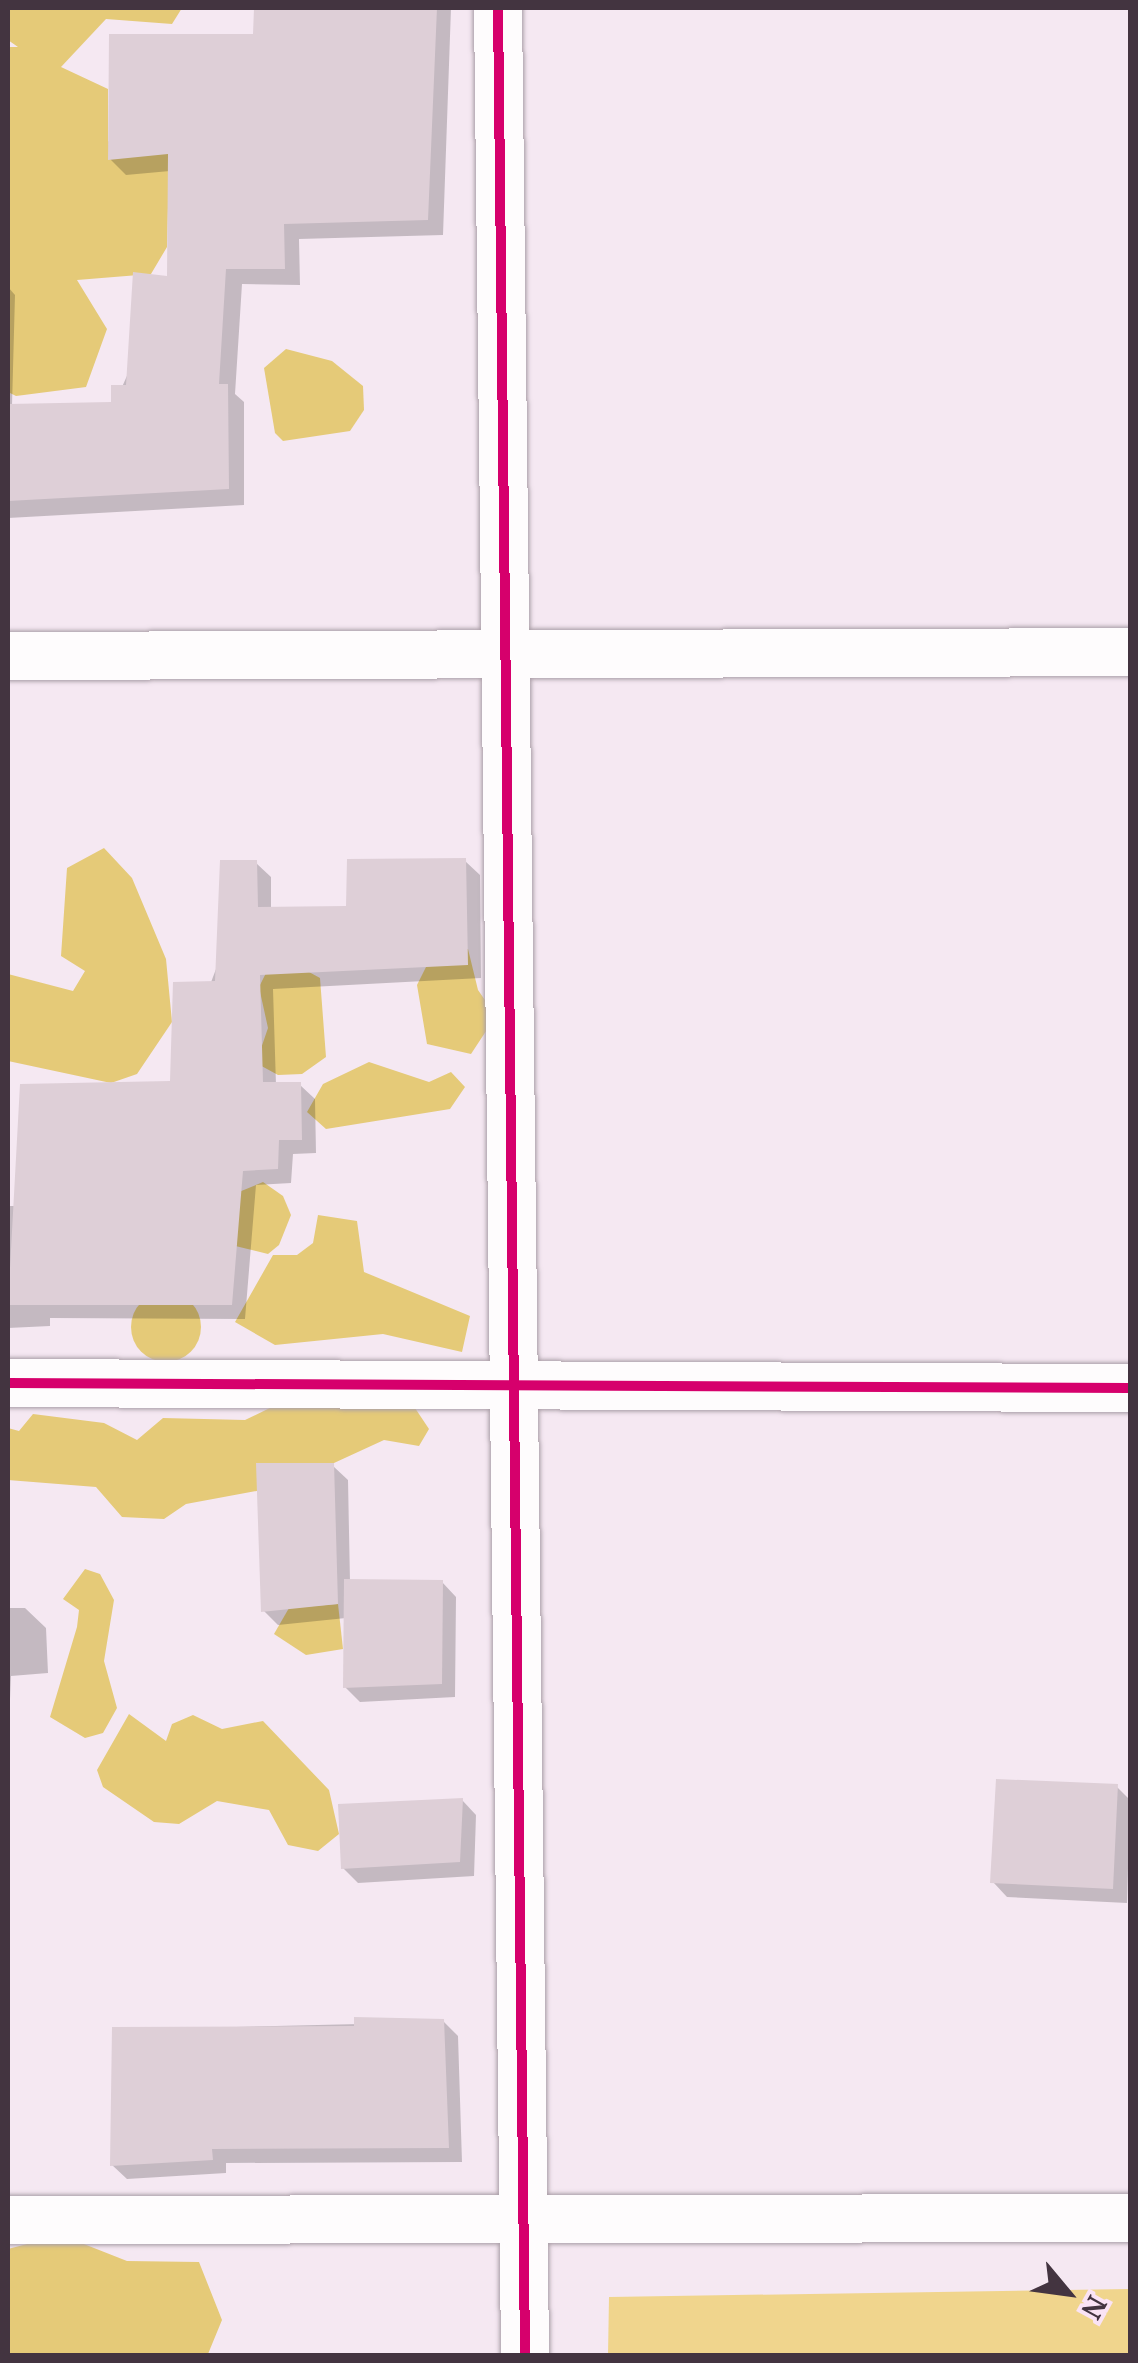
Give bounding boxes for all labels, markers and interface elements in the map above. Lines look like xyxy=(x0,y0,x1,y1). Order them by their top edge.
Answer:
north arrow xyxy=(1018,2243,1118,2343)
text: N xyxy=(1073,2290,1116,2326)

